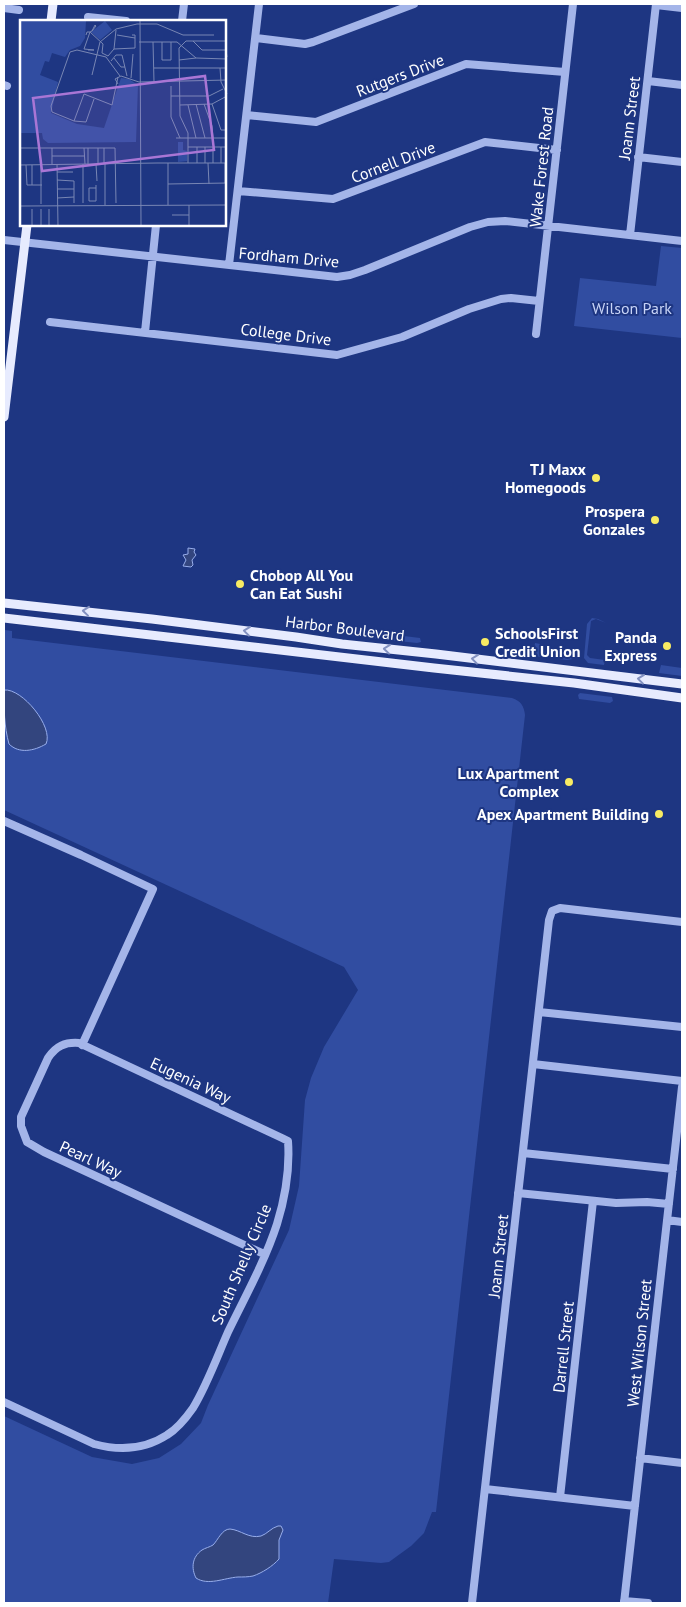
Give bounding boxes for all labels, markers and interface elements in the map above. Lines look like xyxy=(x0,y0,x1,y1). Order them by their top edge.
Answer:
inset map xyxy=(20,20,226,226)
street label: Rutgers Drive xyxy=(353,49,447,101)
street label: Joann Street xyxy=(614,75,644,162)
street label: Wake Forest Road xyxy=(525,106,557,228)
street label: Cornell Drive xyxy=(348,137,438,187)
street label: Fordham Drive xyxy=(238,243,340,271)
park label: Wilson Park xyxy=(592,298,672,318)
street label: College Drive xyxy=(239,319,333,349)
place label: TJ Maxx Homegoods xyxy=(505,459,587,497)
marker: TJ Maxx Homegoods xyxy=(590,472,602,484)
place label: Prospera Gonzales xyxy=(583,501,645,539)
marker: Prospera Gonzales xyxy=(649,514,661,526)
place label: Chobop All You Can Eat Sushi xyxy=(250,565,353,603)
marker: Chobop All You Can Eat Sushi xyxy=(234,578,246,590)
one-way arrow xyxy=(81,606,89,617)
street label: Harbor Boulevard xyxy=(284,611,406,645)
place label: SchoolsFirst Credit Union xyxy=(495,623,580,661)
one-way arrow xyxy=(243,626,251,636)
place label: Panda Express xyxy=(604,627,657,665)
marker: SchoolsFirst Credit Union xyxy=(479,636,491,648)
marker: Panda Express xyxy=(661,640,673,652)
one-way arrow xyxy=(383,644,391,655)
one-way arrow xyxy=(471,654,479,665)
one-way arrow xyxy=(637,674,645,685)
place label: Lux Apartment Complex xyxy=(458,763,560,801)
marker: Lux Apartment Complex xyxy=(563,776,575,788)
place label: Apex Apartment Building xyxy=(477,804,649,824)
marker: Apex Apartment Building xyxy=(653,808,665,820)
street label: Eugenia Way xyxy=(147,1053,235,1108)
street label: Pearl Way xyxy=(57,1136,126,1182)
street label: South Shelly Circle xyxy=(207,1201,275,1327)
street label: Joann Street xyxy=(484,1213,512,1300)
street label: West Wilson Street xyxy=(622,1278,656,1408)
street label: Darrell Street xyxy=(548,1300,578,1394)

